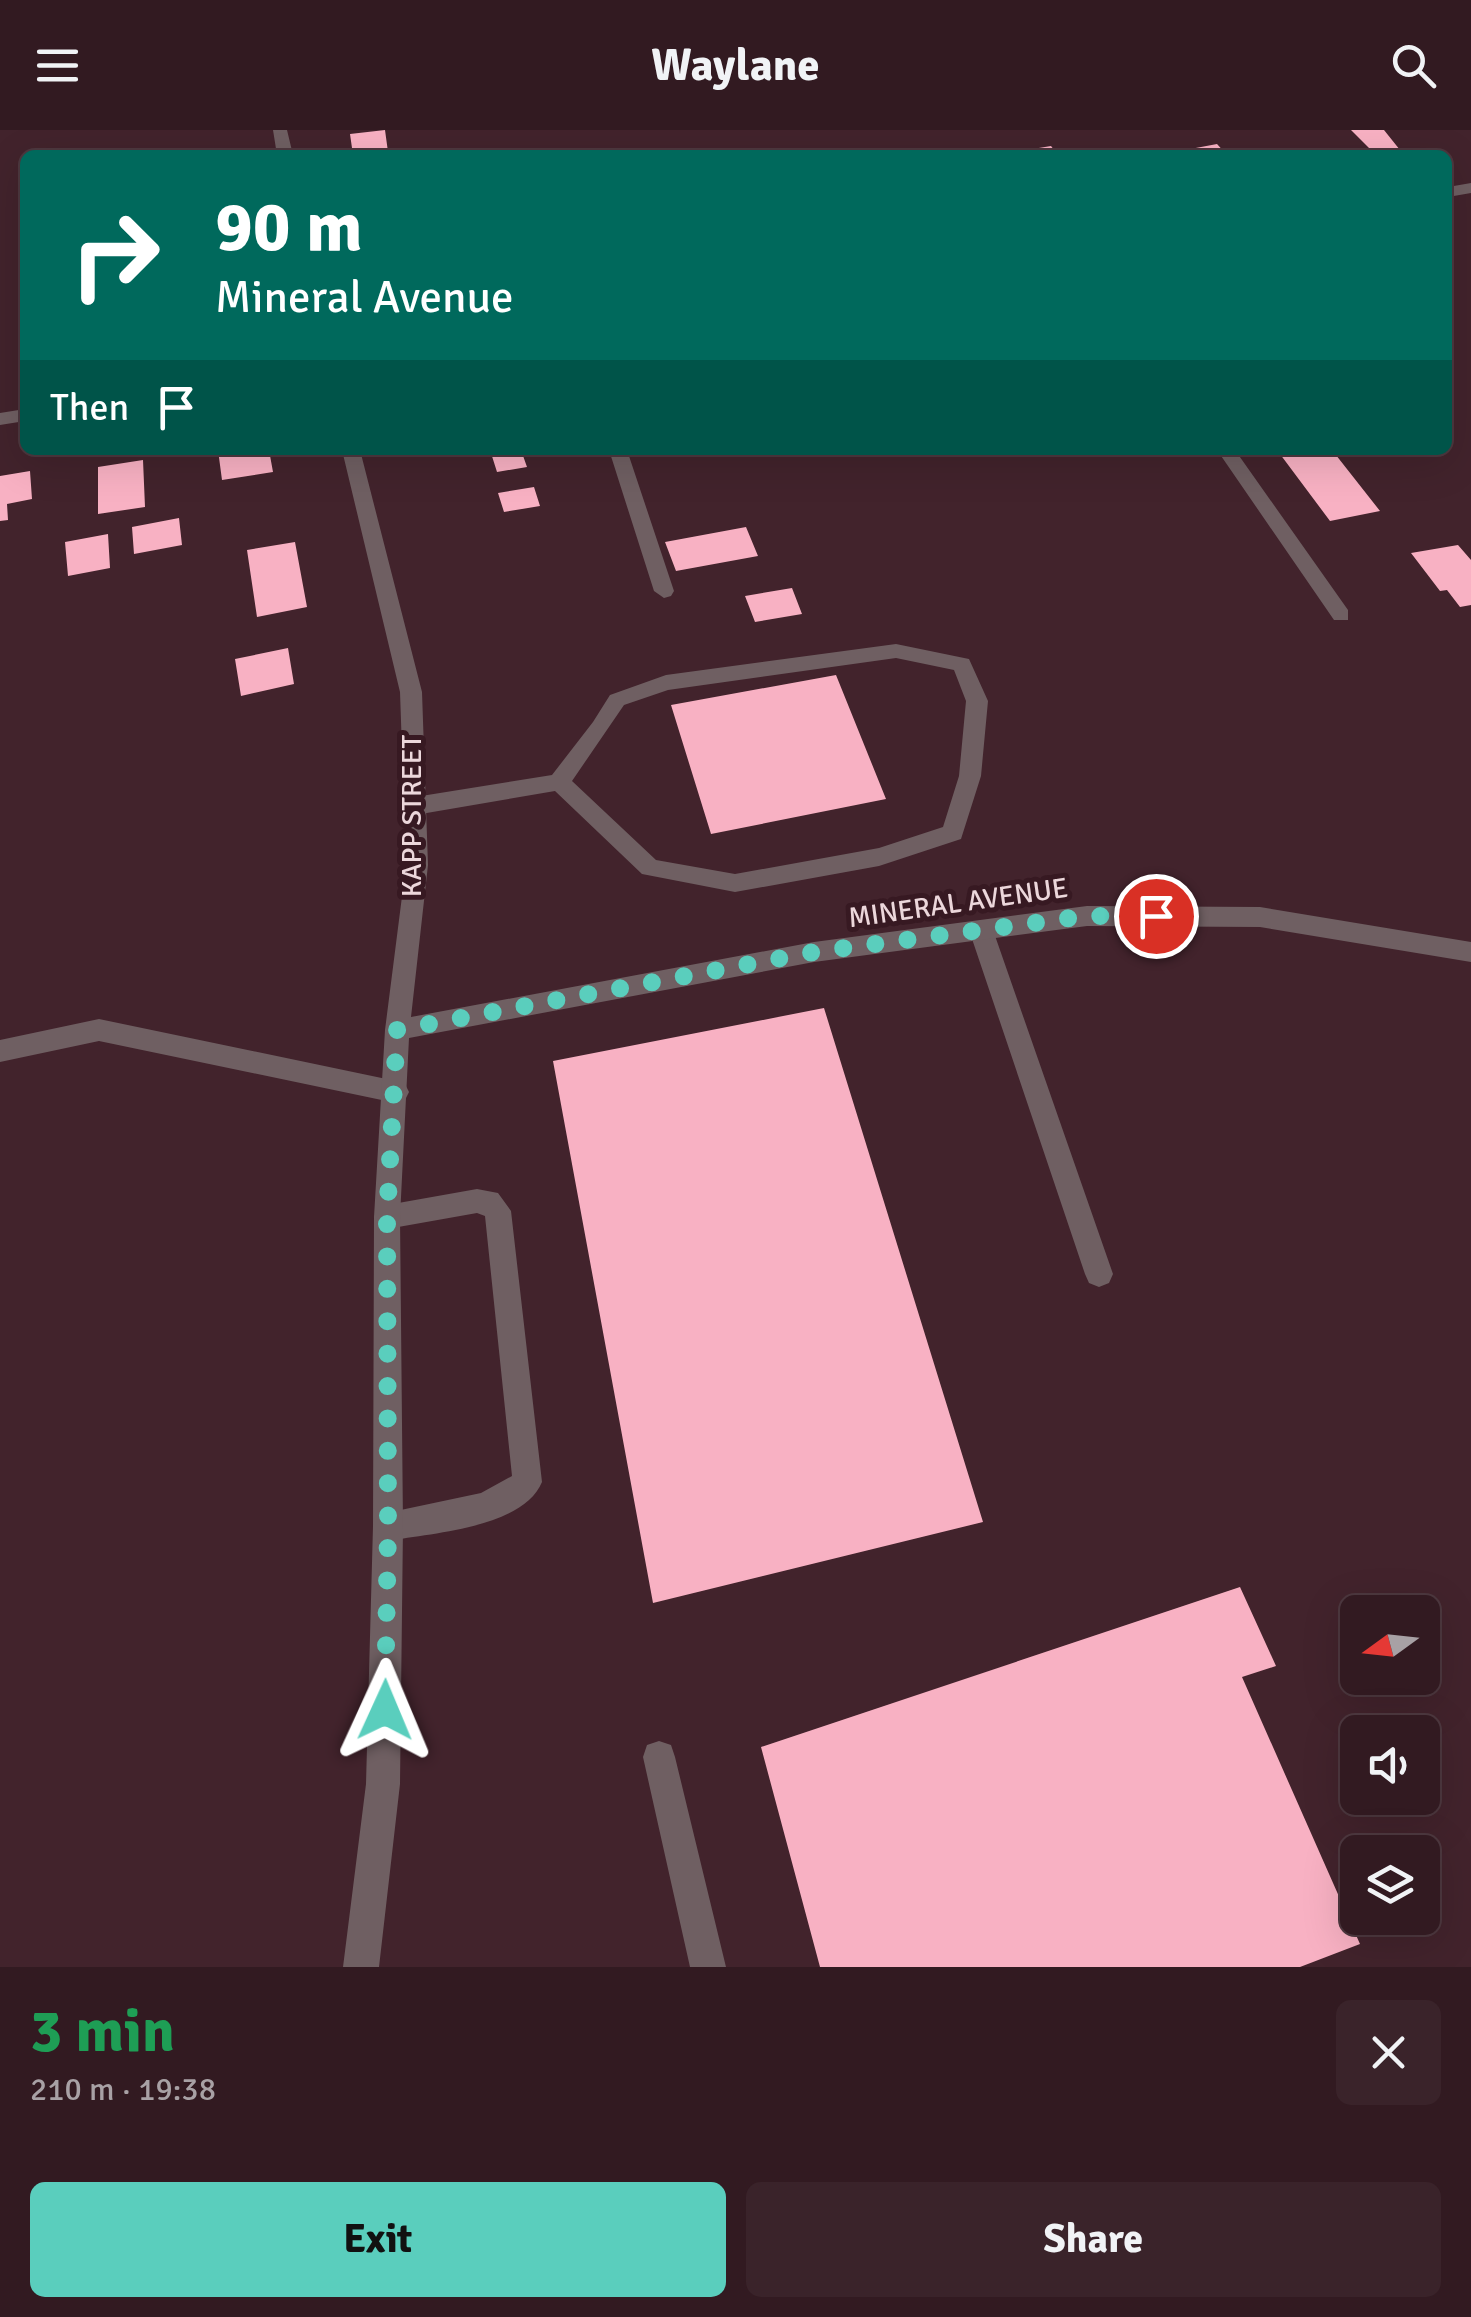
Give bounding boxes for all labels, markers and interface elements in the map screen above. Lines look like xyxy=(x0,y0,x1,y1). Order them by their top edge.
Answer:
icon: menu xyxy=(30,38,85,93)
text: Waylane xyxy=(651,38,820,93)
icon: search xyxy=(1386,38,1441,93)
text: 90 m xyxy=(215,184,363,270)
icon: right xyxy=(50,190,180,320)
text: Mineral Avenue xyxy=(215,270,514,325)
icon: arrive xyxy=(149,380,204,435)
text: Then xyxy=(50,384,129,431)
street label: KAPP STREET xyxy=(395,734,429,897)
street label: MINERAL AVENUE xyxy=(846,871,1070,935)
pin xyxy=(1114,874,1199,959)
icon: arrive xyxy=(1129,889,1184,944)
north arrow xyxy=(1340,1595,1440,1695)
map controls xyxy=(1340,1595,1440,1935)
position arrow xyxy=(333,1658,437,1762)
button: sound xyxy=(1340,1715,1440,1815)
button: layers xyxy=(1340,1835,1440,1935)
text: 3 min xyxy=(30,1995,175,2069)
button: close xyxy=(1336,2000,1441,2105)
text: 210 m · 19:38 xyxy=(30,2070,216,2109)
button: Exit xyxy=(30,2182,726,2297)
button: Share xyxy=(746,2182,1441,2297)

